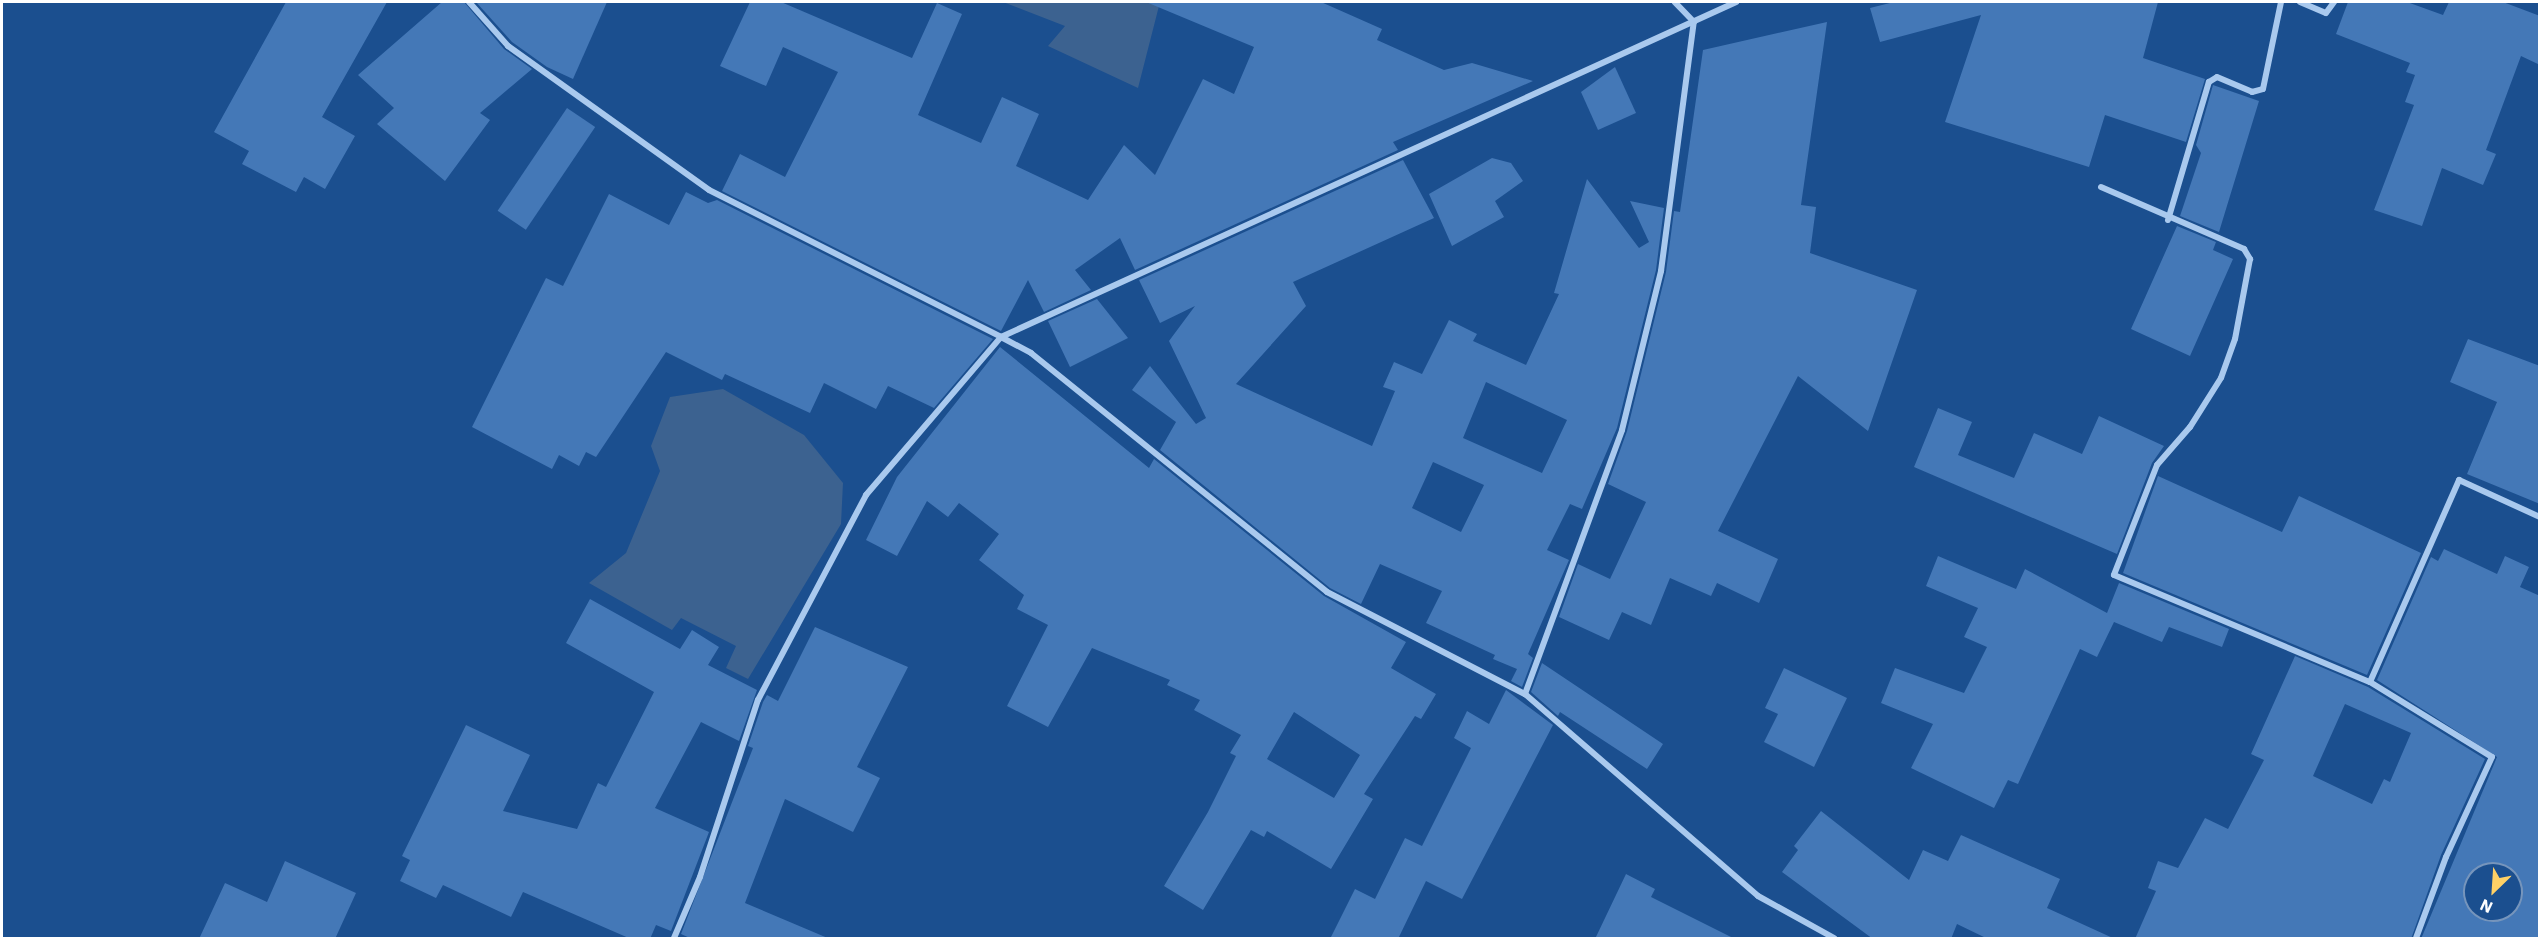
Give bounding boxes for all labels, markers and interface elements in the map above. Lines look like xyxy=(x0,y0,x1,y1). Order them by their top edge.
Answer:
north arrow xyxy=(2463,862,2523,922)
text: N xyxy=(2477,895,2496,918)

